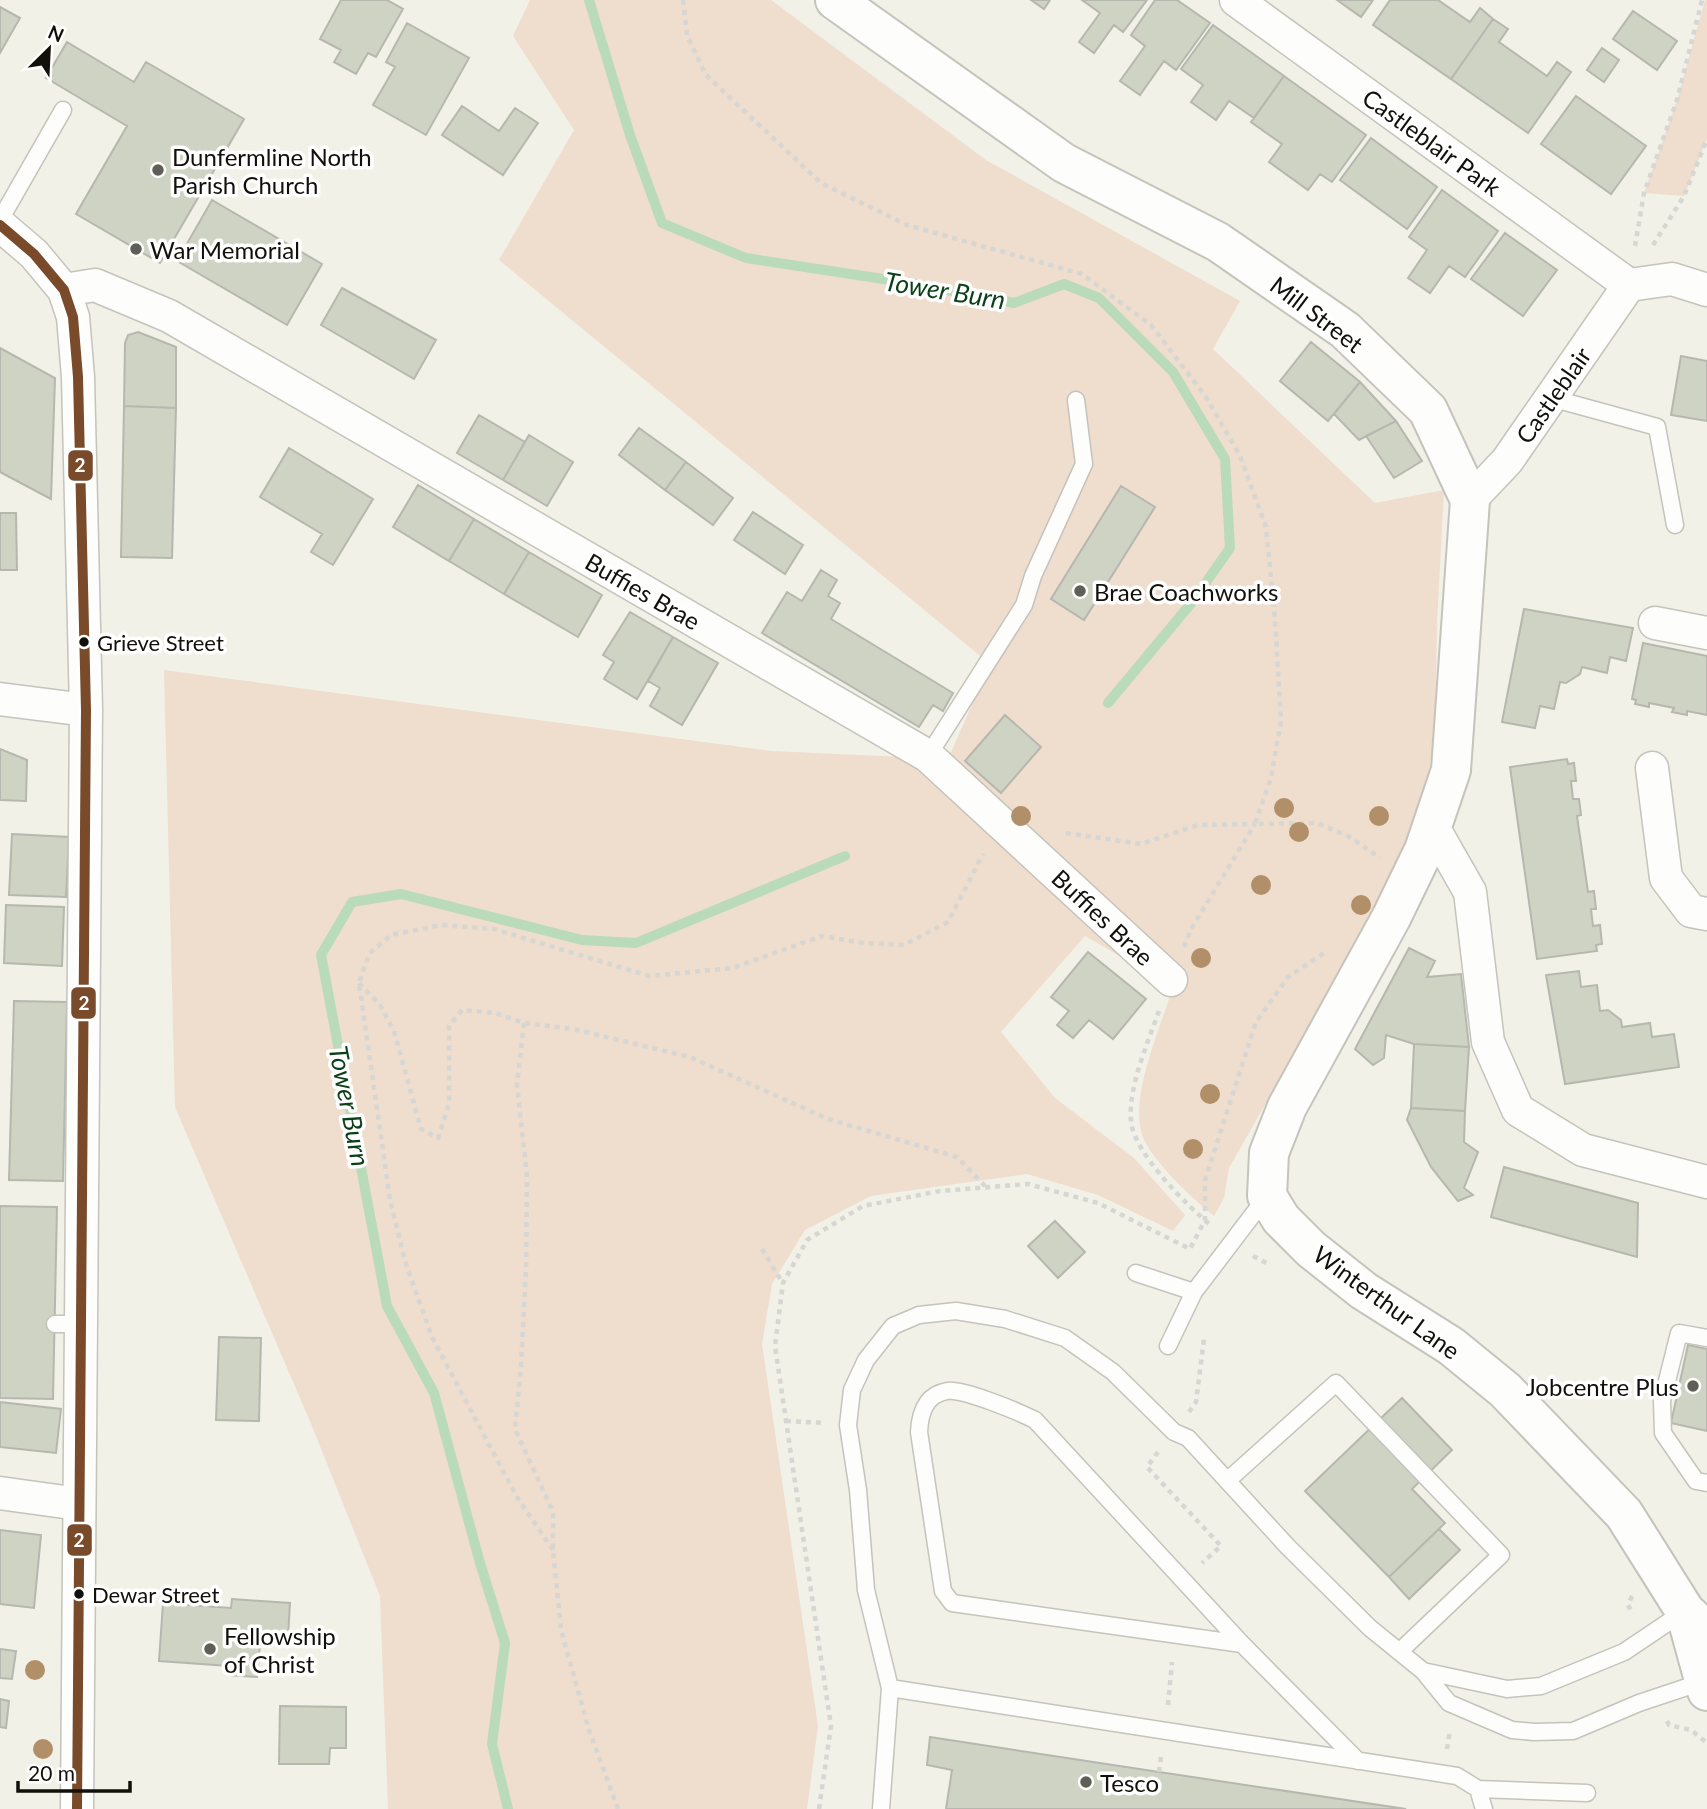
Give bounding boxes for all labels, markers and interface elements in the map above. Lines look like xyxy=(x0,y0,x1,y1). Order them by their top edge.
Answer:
north arrow xyxy=(14,14,84,84)
text: N xyxy=(45,20,67,46)
street label: Castleblair Park xyxy=(1357,82,1507,202)
place label: Dunfermline North Parish Church xyxy=(172,142,372,199)
marker: Dunfermline North Parish Church xyxy=(150,162,166,178)
place label: War Memorial xyxy=(150,235,300,264)
marker: War Memorial xyxy=(128,241,144,257)
water label: Tower Burn xyxy=(882,265,1008,315)
street label: Mill Street xyxy=(1265,270,1369,358)
street label: Castleblair xyxy=(1509,341,1597,449)
line badge: 2 xyxy=(67,449,94,482)
text: 2 xyxy=(74,453,86,476)
street label: Buffies Brae xyxy=(581,547,705,635)
place label: Brae Coachworks xyxy=(1094,577,1278,606)
marker: Brae Coachworks xyxy=(1072,583,1088,599)
place label: Grieve Street xyxy=(97,629,224,656)
marker: Grieve Street xyxy=(77,635,91,649)
street label: Buffies Brae xyxy=(1046,863,1160,971)
line badge: 2 xyxy=(70,986,97,1020)
text: 2 xyxy=(78,991,90,1014)
water label: Tower Burn xyxy=(323,1043,377,1169)
street label: Winterthur Lane xyxy=(1308,1239,1466,1365)
place label: Jobcentre Plus xyxy=(1526,1372,1679,1401)
marker: Jobcentre Plus xyxy=(1685,1378,1701,1394)
line badge: 2 xyxy=(66,1523,93,1557)
text: 2 xyxy=(73,1528,85,1551)
place label: Dewar Street xyxy=(92,1581,219,1608)
marker: Dewar Street xyxy=(72,1587,86,1601)
place label: Fellowship of Christ xyxy=(224,1621,336,1678)
marker: Fellowship of Christ xyxy=(202,1641,218,1657)
scale bar xyxy=(18,1750,130,1794)
text: 20 m xyxy=(28,1760,75,1785)
place label: Tesco xyxy=(1100,1768,1159,1797)
marker: Tesco xyxy=(1078,1774,1094,1790)

